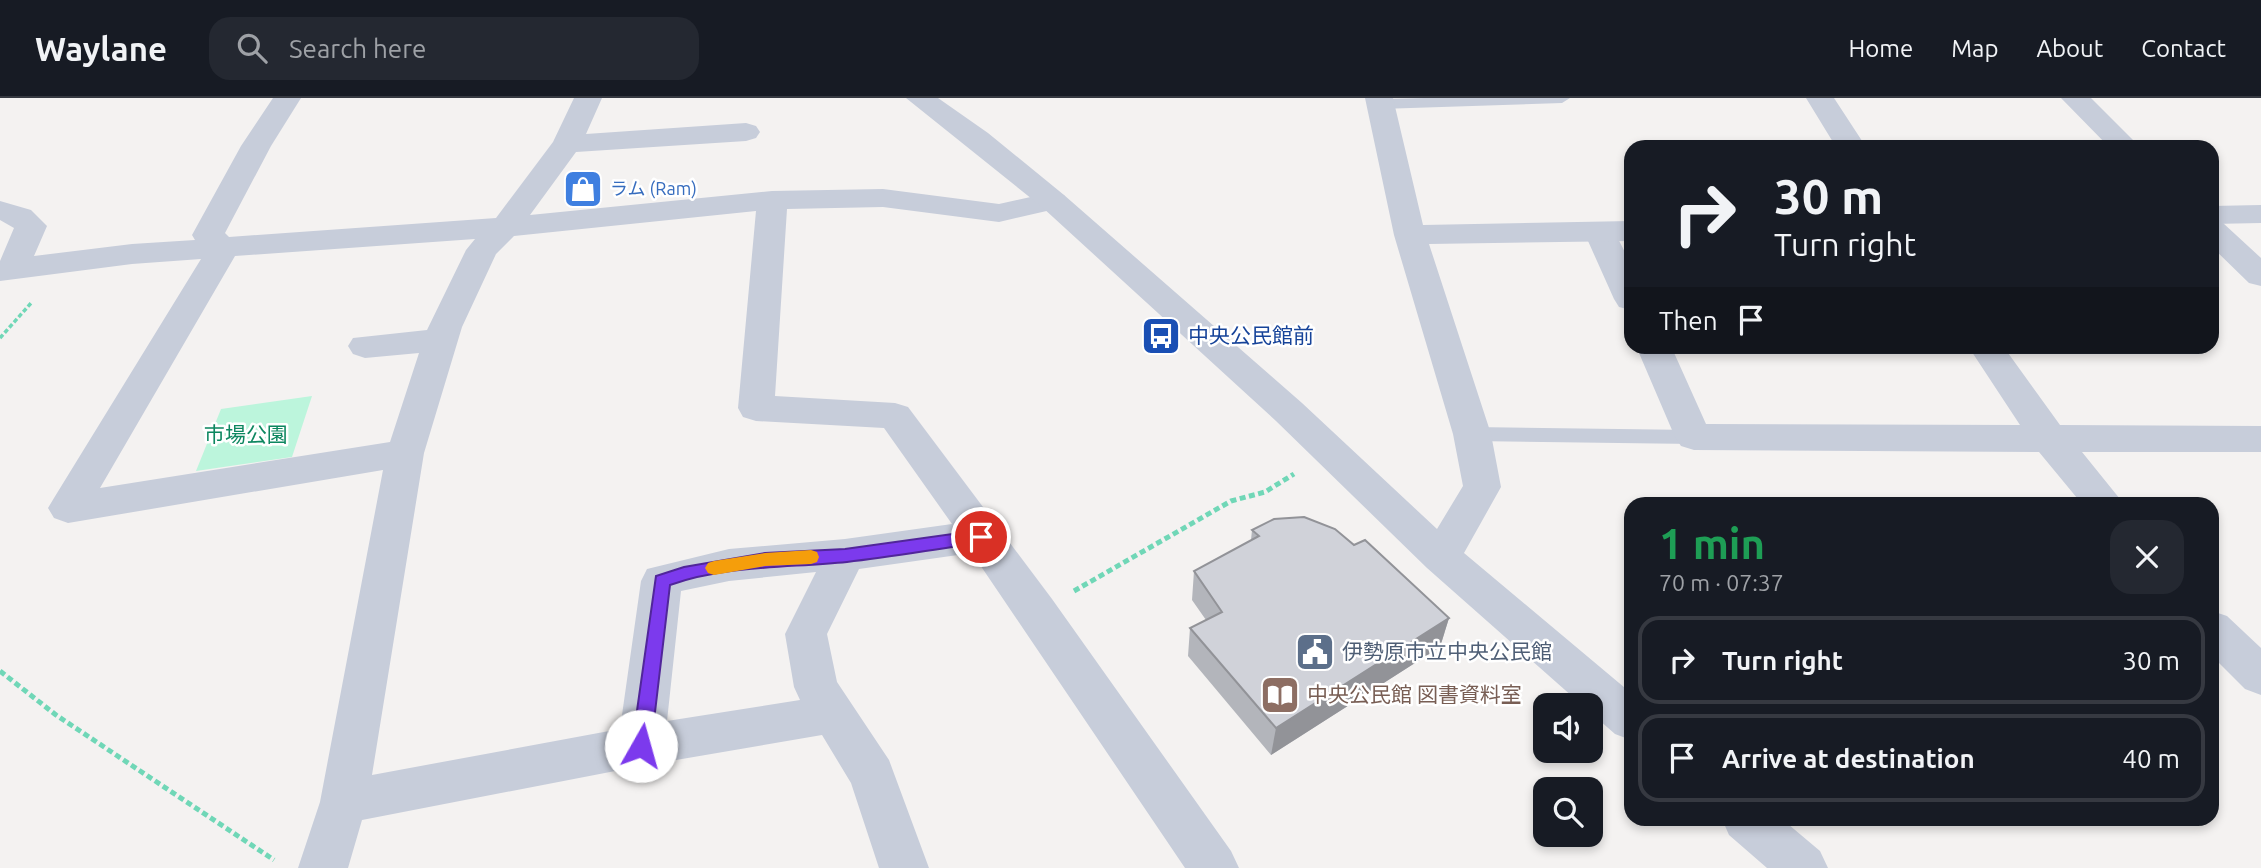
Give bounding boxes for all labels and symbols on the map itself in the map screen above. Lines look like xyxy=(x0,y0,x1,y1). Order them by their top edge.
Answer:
shop icon: ラム (Ram) xyxy=(562,168,604,210)
place label: ラム (Ram) xyxy=(610,178,697,199)
bus stop icon: 中央公民館前 xyxy=(1140,315,1182,357)
place label: 中央公民館前 xyxy=(1188,323,1314,347)
park label: 市場公園 xyxy=(204,422,288,446)
pin xyxy=(951,507,1011,567)
public building icon: 伊勢原市立中央公民館 xyxy=(1294,631,1336,673)
place label: 伊勢原市立中央公民館 xyxy=(1342,639,1552,663)
library icon: 中央公民館 図書資料室 xyxy=(1259,674,1301,716)
place label: 中央公民館 図書資料室 xyxy=(1307,682,1522,706)
position arrow xyxy=(604,709,678,783)

